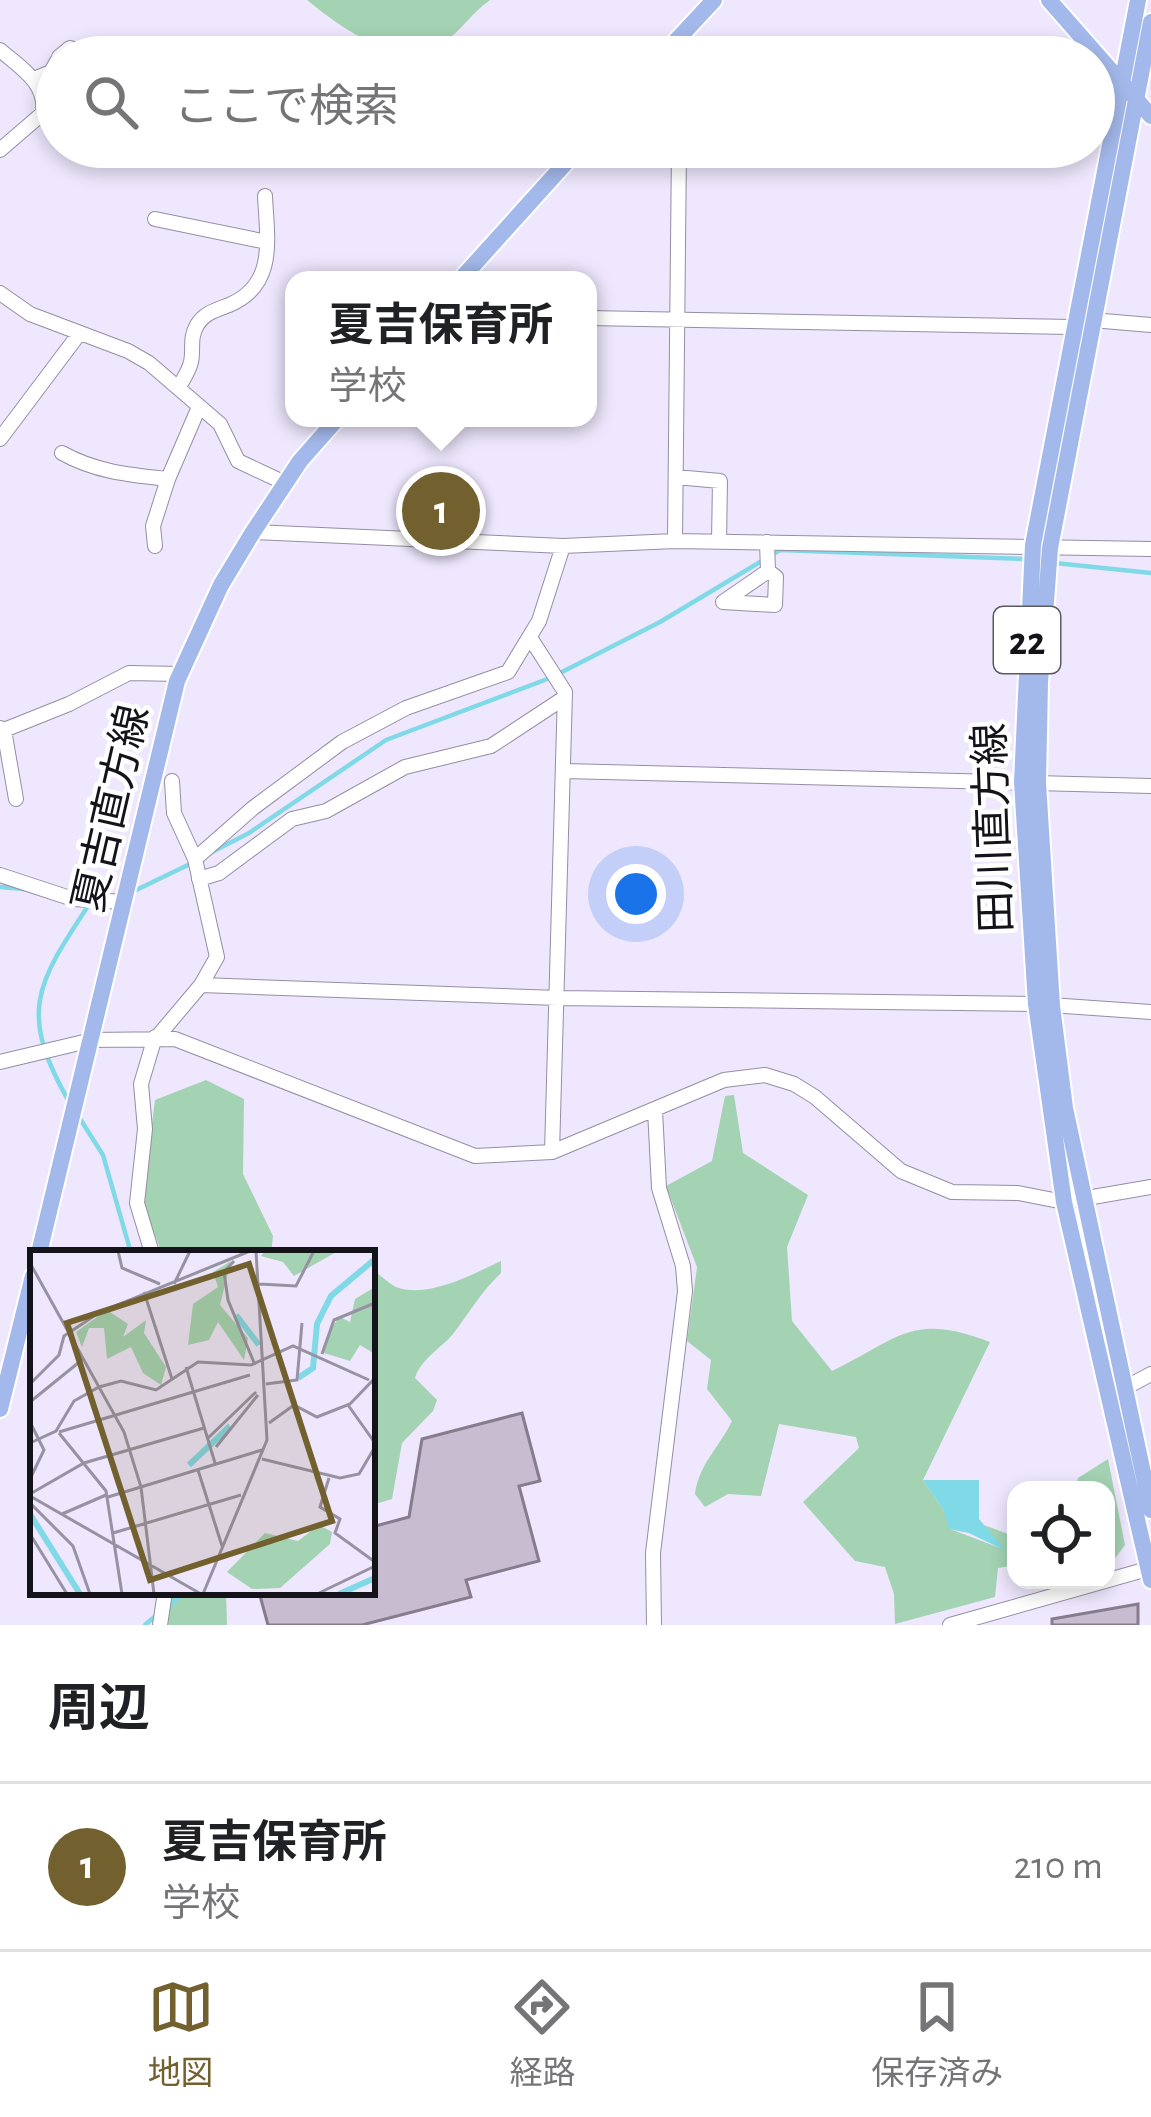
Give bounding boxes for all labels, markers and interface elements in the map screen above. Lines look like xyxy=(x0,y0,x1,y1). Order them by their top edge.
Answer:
search box xyxy=(36,36,1115,168)
icon: search xyxy=(78,69,144,135)
text: ここで検索 xyxy=(174,85,399,130)
popup xyxy=(285,271,597,427)
text: 夏吉保育所 xyxy=(328,304,554,349)
text: 学校 xyxy=(328,368,407,407)
pin: 1 xyxy=(402,466,480,556)
road number: 22 xyxy=(994,607,1060,673)
street label: 夏吉直方線 xyxy=(66,701,156,915)
street label: 田川直方線 xyxy=(967,722,1019,934)
your location xyxy=(606,864,666,924)
inset map xyxy=(30,1250,375,1595)
map controls xyxy=(1007,1481,1115,1589)
button: locate xyxy=(1007,1481,1115,1589)
text: 周辺 xyxy=(48,1684,150,1735)
text: 夏吉保育所 xyxy=(162,1821,387,1866)
text: 1 xyxy=(80,1847,94,1886)
text: 210 m xyxy=(1014,1847,1103,1886)
text: 学校 xyxy=(162,1885,240,1924)
tab: 地図 xyxy=(148,1974,214,2095)
tab: 経路 xyxy=(509,1974,575,2095)
tab: 保存済み xyxy=(871,1974,1003,2095)

